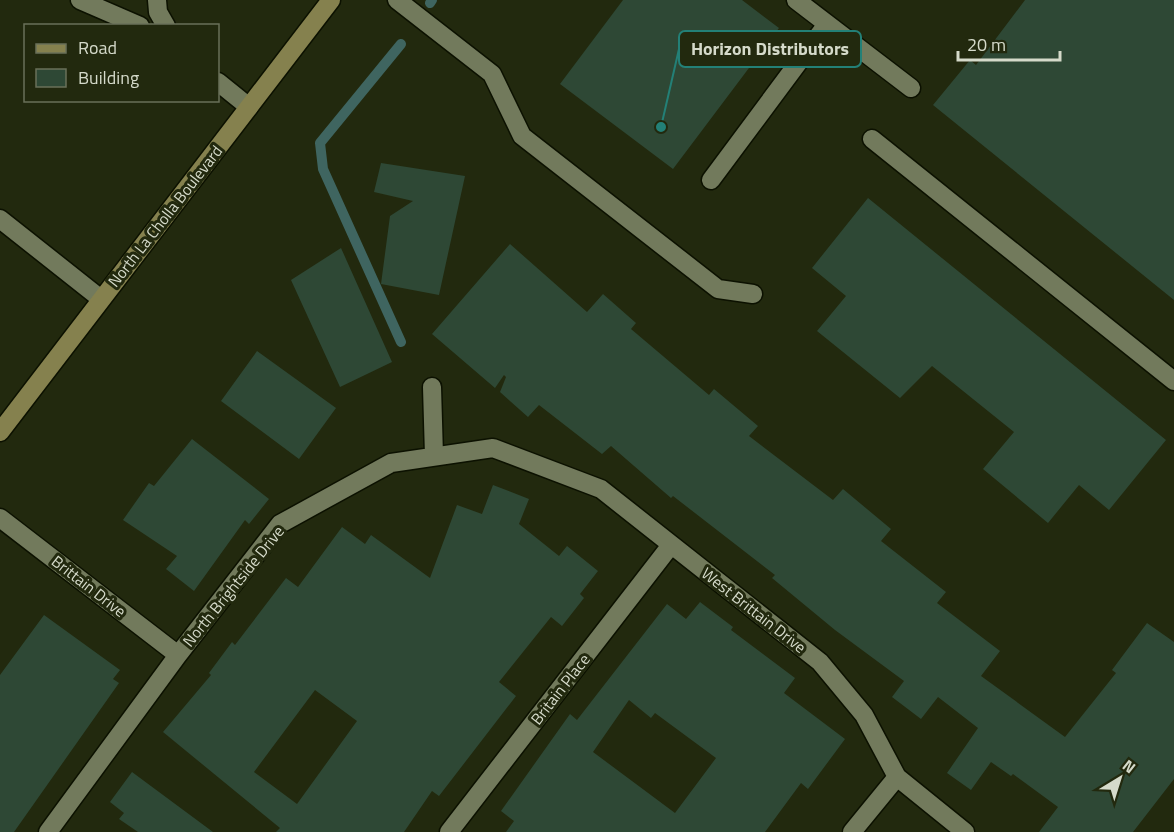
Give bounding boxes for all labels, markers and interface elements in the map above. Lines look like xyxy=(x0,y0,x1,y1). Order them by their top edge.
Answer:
legend xyxy=(24,24,219,102)
scale bar xyxy=(958,24,1060,62)
callout: Horizon Distributors xyxy=(679,31,861,67)
text: 20 m xyxy=(967,31,1006,58)
text: Road xyxy=(78,34,117,61)
text: Horizon Distributors xyxy=(691,35,849,62)
text: Building xyxy=(78,64,139,91)
street label: North La Cholla Boulevard xyxy=(102,140,228,292)
street label: North Brightside Drive xyxy=(177,520,289,652)
street label: Brittain Drive xyxy=(47,549,131,623)
street label: West Brittain Drive xyxy=(696,561,812,659)
street label: Britain Place xyxy=(525,648,595,730)
north arrow xyxy=(1090,748,1150,808)
text: N xyxy=(1117,753,1141,779)

